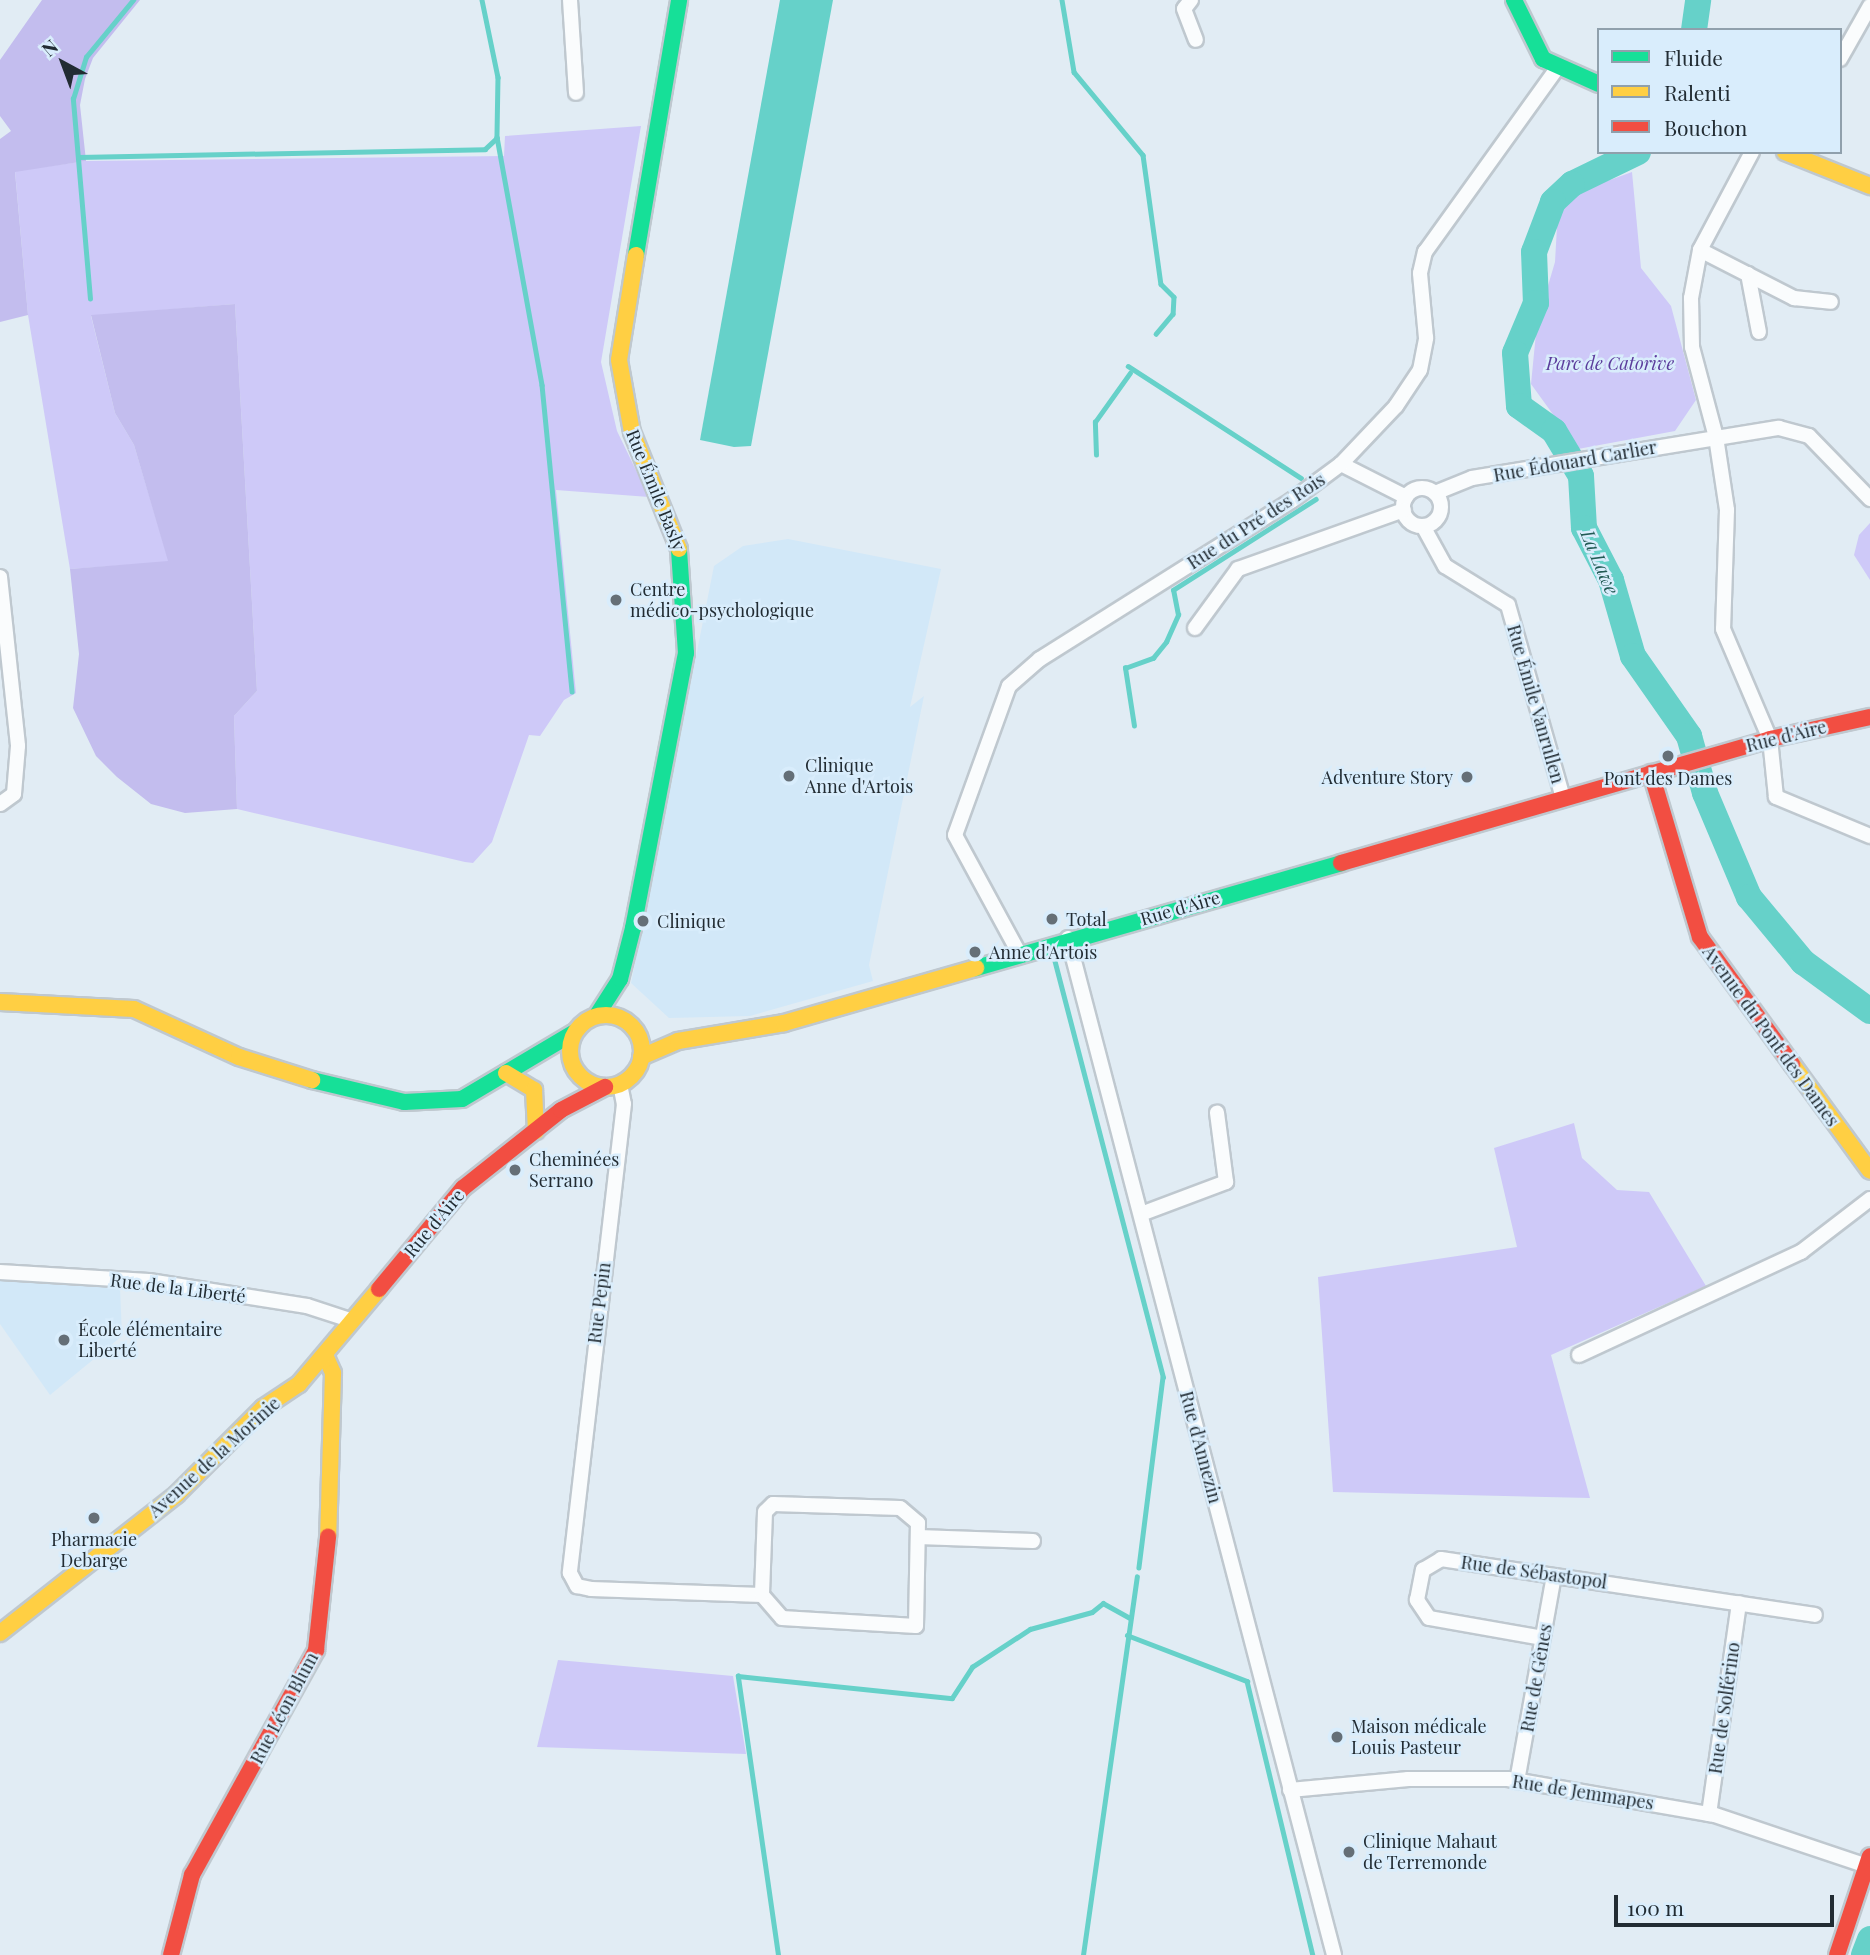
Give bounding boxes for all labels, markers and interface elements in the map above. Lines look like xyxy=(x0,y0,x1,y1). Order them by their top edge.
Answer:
north arrow xyxy=(28,28,98,98)
legend xyxy=(1597,28,1842,154)
text: N xyxy=(36,33,63,61)
text: Fluide xyxy=(1664,43,1723,71)
text: Ralenti xyxy=(1664,78,1731,106)
text: Bouchon xyxy=(1664,113,1747,141)
park label: Parc de Catorive xyxy=(1546,352,1674,374)
street label: Rue Émile Basly xyxy=(622,426,690,554)
street label: Rue Édouard Carlier xyxy=(1492,436,1658,486)
street label: Rue du Pré des Rois xyxy=(1183,468,1329,574)
water label: La Lawe xyxy=(1576,526,1624,598)
place label: Centre médico-psychologique xyxy=(630,579,814,622)
marker: Centre médico-psychologique xyxy=(608,592,624,608)
street label: Rue Émile Vanrullen xyxy=(1503,622,1569,786)
street label: Rue d'Aire xyxy=(1744,716,1828,756)
marker: Pont des Dames xyxy=(1660,748,1676,764)
place label: Clinique Anne d'Artois xyxy=(805,755,913,798)
marker: Clinique Anne d'Artois xyxy=(779,766,799,786)
place label: Adventure Story xyxy=(1322,766,1453,788)
place label: Pont des Dames xyxy=(1604,767,1732,789)
marker: Adventure Story xyxy=(1459,769,1475,785)
street label: Rue d'Aire xyxy=(1138,886,1222,930)
place label: Total xyxy=(1066,908,1107,930)
place label: Clinique xyxy=(657,910,726,932)
marker: Total xyxy=(1044,911,1060,927)
marker: Clinique xyxy=(635,913,651,929)
place label: Anne d'Artois xyxy=(989,941,1097,963)
street label: Avenue du Pont des Dames xyxy=(1698,941,1844,1131)
marker: Anne d'Artois xyxy=(967,944,983,960)
place label: Cheminées Serrano xyxy=(529,1149,619,1192)
marker: Cheminées Serrano xyxy=(507,1162,523,1178)
street label: Rue d'Aire xyxy=(399,1185,469,1261)
street label: Rue Pepin xyxy=(583,1261,615,1345)
street label: Rue de la Liberté xyxy=(109,1269,247,1307)
place label: École élémentaire Liberté xyxy=(78,1319,222,1362)
marker: École élémentaire Liberté xyxy=(56,1332,72,1348)
street label: Rue d'Annezin xyxy=(1176,1389,1226,1505)
street label: Avenue de la Morinie xyxy=(144,1392,284,1522)
marker: Pharmacie Debarge xyxy=(86,1510,102,1526)
place label: Pharmacie Debarge xyxy=(51,1529,137,1572)
street label: Rue de Sébastopol xyxy=(1460,1551,1608,1593)
street label: Rue de Gênes xyxy=(1516,1622,1556,1734)
street label: Rue de Solférino xyxy=(1704,1641,1744,1775)
street label: Rue Léon Blum xyxy=(246,1649,322,1767)
place label: Maison médicale Louis Pasteur xyxy=(1351,1716,1487,1758)
marker: Maison médicale Louis Pasteur xyxy=(1329,1729,1345,1745)
street label: Rue de Jemmapes xyxy=(1511,1770,1655,1814)
place label: Clinique Mahaut de Terremonde xyxy=(1363,1831,1497,1874)
marker: Clinique Mahaut de Terremonde xyxy=(1341,1844,1357,1860)
scale bar xyxy=(1618,1882,1839,1926)
text: 100 m xyxy=(1627,1893,1684,1921)

